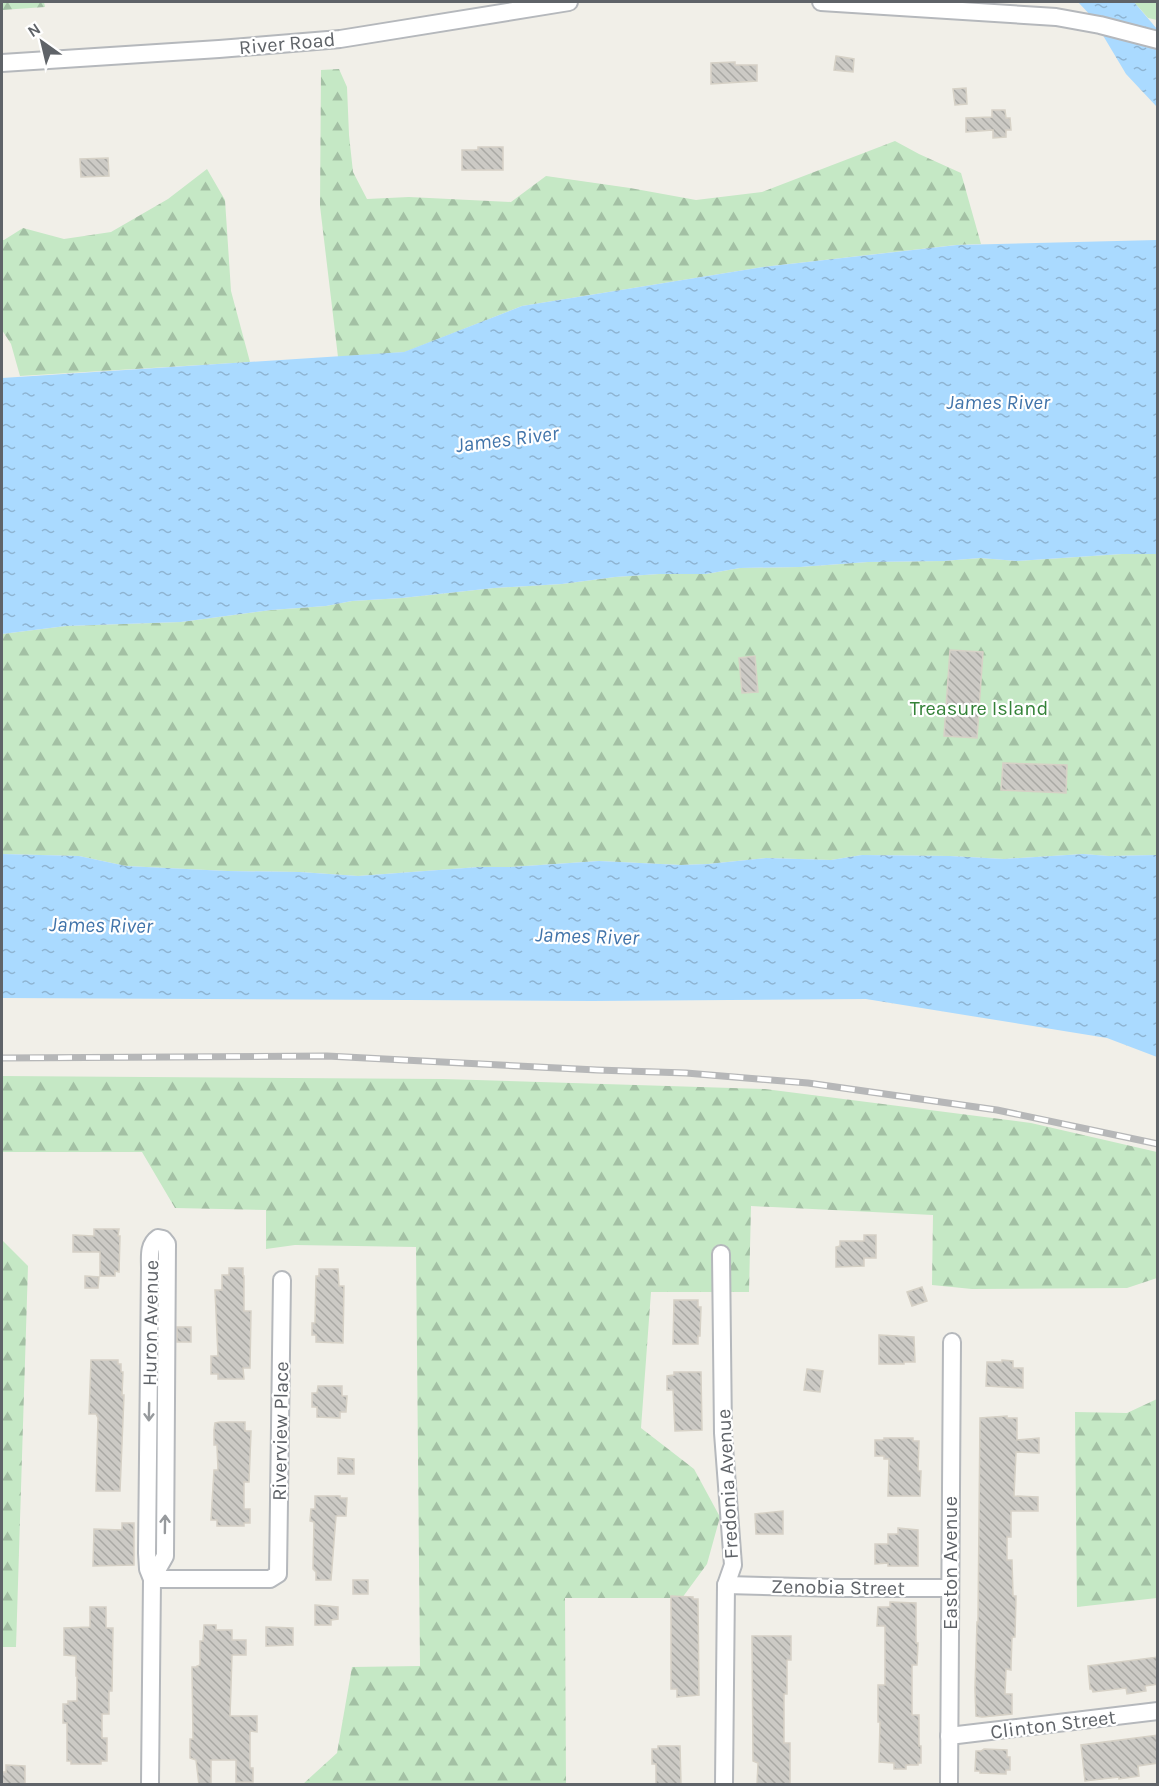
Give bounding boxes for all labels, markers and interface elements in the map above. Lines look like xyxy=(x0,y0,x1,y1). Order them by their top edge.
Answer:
north arrow xyxy=(12,12,72,72)
text: N xyxy=(24,19,44,41)
street label: River Road xyxy=(238,28,336,59)
water label: James River xyxy=(946,390,1051,414)
water label: James River xyxy=(454,421,561,457)
park label: Treasure Island xyxy=(910,697,1048,720)
water label: James River xyxy=(49,912,154,938)
water label: James River xyxy=(535,922,640,950)
street label: Huron Avenue xyxy=(138,1260,163,1386)
street label: Riverview Place xyxy=(268,1361,293,1501)
one-way arrow xyxy=(143,1401,154,1421)
street label: Fredonia Avenue xyxy=(712,1408,743,1560)
street label: Easton Avenue xyxy=(939,1496,962,1630)
one-way arrow xyxy=(159,1514,171,1534)
street label: Zenobia Street xyxy=(771,1575,905,1600)
street label: Clinton Street xyxy=(989,1705,1117,1744)

